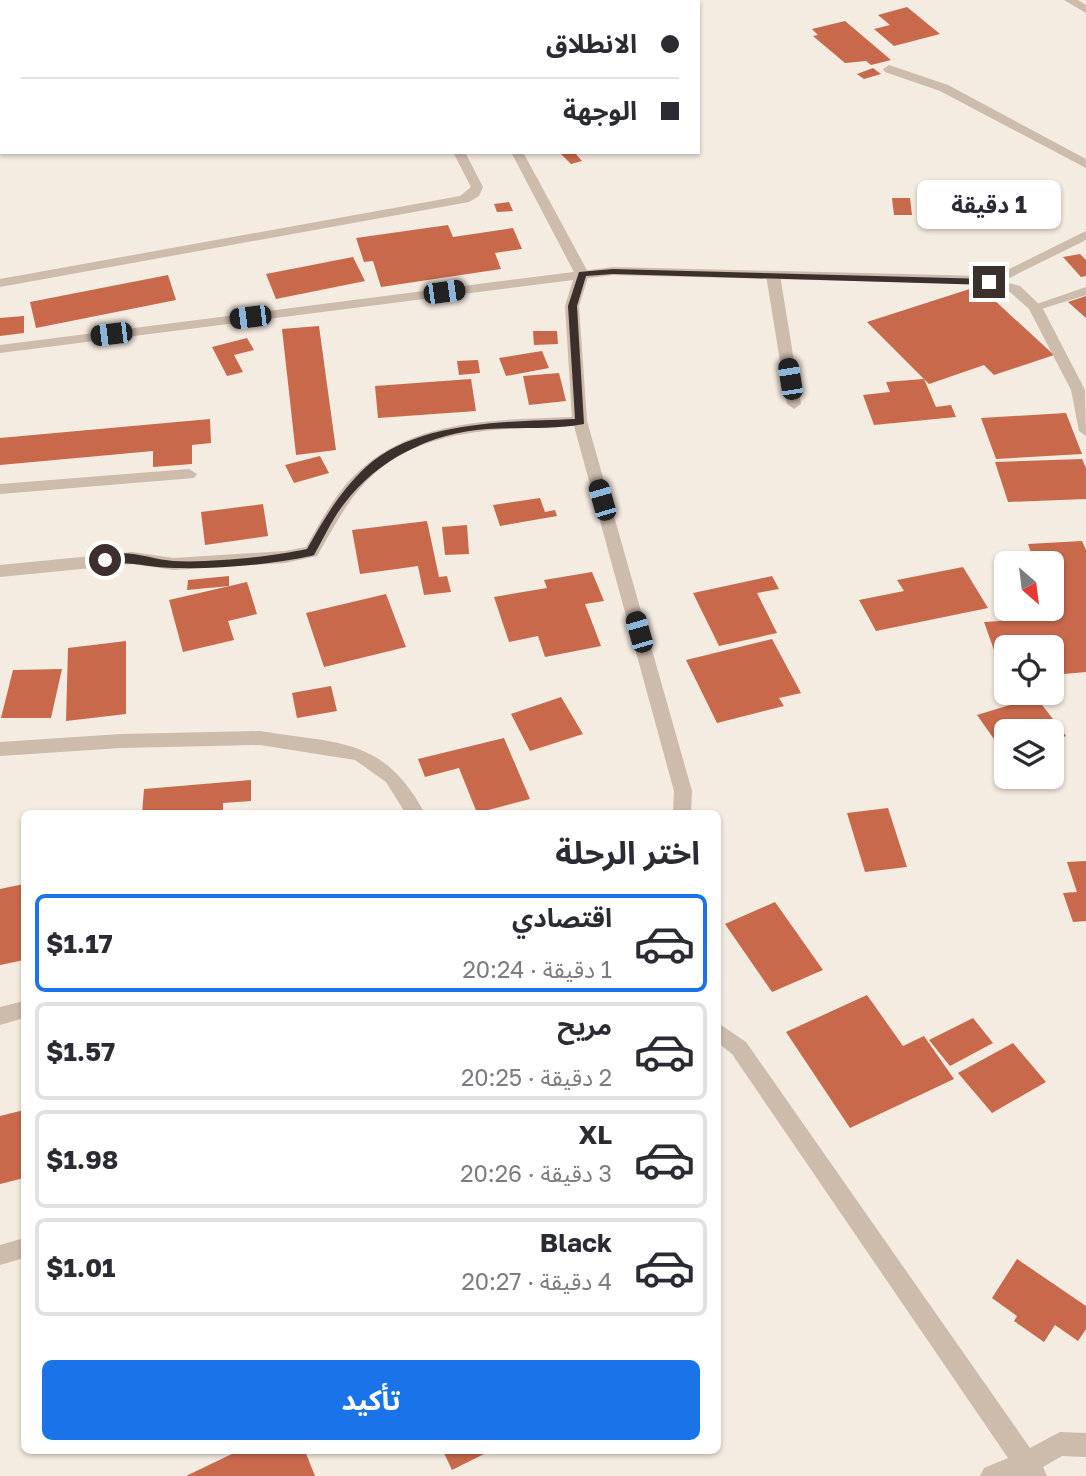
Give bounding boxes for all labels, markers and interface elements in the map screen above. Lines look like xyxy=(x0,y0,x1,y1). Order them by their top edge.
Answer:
text: الانطلاق xyxy=(546,28,637,59)
text: الوجهة xyxy=(563,95,637,126)
callout: 1 دقيقة xyxy=(917,180,1061,230)
text: 1 دقيقة xyxy=(951,190,1027,218)
route end xyxy=(973,266,1005,298)
car xyxy=(422,279,467,305)
car xyxy=(228,304,273,330)
car xyxy=(89,321,134,347)
car xyxy=(777,357,804,401)
car xyxy=(587,477,618,523)
route start xyxy=(89,544,121,576)
north arrow xyxy=(994,551,1064,621)
map controls xyxy=(994,551,1064,789)
car xyxy=(624,609,655,655)
button: locate xyxy=(994,635,1064,705)
button: layers xyxy=(994,719,1064,789)
text: اختر الرحلة xyxy=(555,833,700,871)
text: اقتصادي xyxy=(512,902,612,933)
icon: car xyxy=(633,912,696,975)
text: $1.17 xyxy=(46,928,113,959)
text: 1 دقيقة · 20:24 xyxy=(462,955,612,983)
text: مريح xyxy=(557,1010,612,1041)
icon: car xyxy=(633,1020,696,1083)
text: $1.57 xyxy=(46,1036,115,1067)
text: 2 دقيقة · 20:25 xyxy=(461,1063,612,1091)
text: XL xyxy=(578,1119,612,1150)
icon: car xyxy=(633,1128,696,1191)
text: $1.98 xyxy=(46,1144,118,1175)
text: 3 دقيقة · 20:26 xyxy=(460,1159,612,1187)
text: Black xyxy=(540,1227,612,1258)
icon: car xyxy=(633,1236,696,1299)
text: $1.01 xyxy=(46,1252,115,1283)
text: 4 دقيقة · 20:27 xyxy=(461,1267,612,1295)
button: تأكيد xyxy=(42,1360,700,1440)

